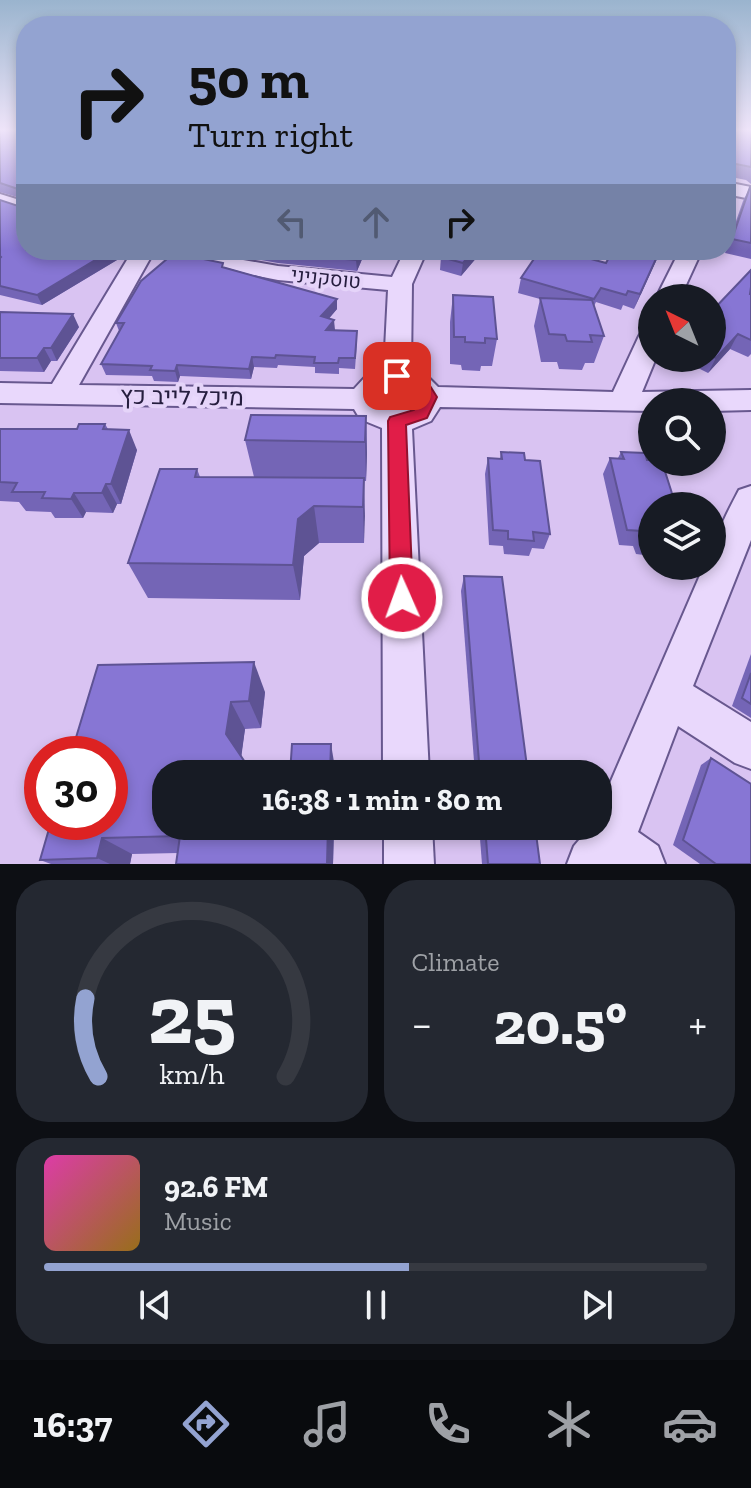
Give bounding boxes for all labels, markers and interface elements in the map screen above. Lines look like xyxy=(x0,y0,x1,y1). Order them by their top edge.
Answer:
text: 50 m xyxy=(188,45,309,112)
icon: right xyxy=(56,48,160,152)
text: Turn right xyxy=(188,113,353,156)
icon: left xyxy=(270,200,314,244)
icon: ahead xyxy=(354,200,398,244)
icon: right xyxy=(438,200,482,244)
street label: טוסקניני xyxy=(290,262,362,294)
north arrow xyxy=(638,284,726,372)
map controls xyxy=(638,284,726,580)
pin xyxy=(363,342,431,410)
icon: arrive xyxy=(375,354,419,398)
street label: מיכל לייב כץ xyxy=(120,380,244,412)
button: search xyxy=(638,388,726,476)
button: layers xyxy=(638,492,726,580)
position arrow xyxy=(360,556,444,640)
speed limit sign: 30 xyxy=(24,736,128,840)
text: 16:38 · 1 min · 80 m xyxy=(262,782,502,818)
text: Climate xyxy=(412,946,499,978)
text: 25 xyxy=(148,964,236,1064)
text: 20.5° xyxy=(494,987,627,1059)
text: − xyxy=(412,997,432,1050)
text: + xyxy=(688,997,707,1050)
text: km/h xyxy=(159,1057,224,1091)
text: 92.6 FM xyxy=(164,1169,268,1205)
text: Music xyxy=(164,1205,232,1237)
icon: previous xyxy=(133,1283,177,1327)
icon: pause xyxy=(354,1283,398,1327)
icon: next xyxy=(575,1283,619,1327)
icon: directions xyxy=(178,1396,234,1452)
icon: music xyxy=(299,1396,355,1452)
icon: phone xyxy=(420,1396,476,1452)
icon: climate xyxy=(541,1396,597,1452)
icon: car xyxy=(662,1396,718,1452)
text: 16:37 xyxy=(33,1403,112,1446)

